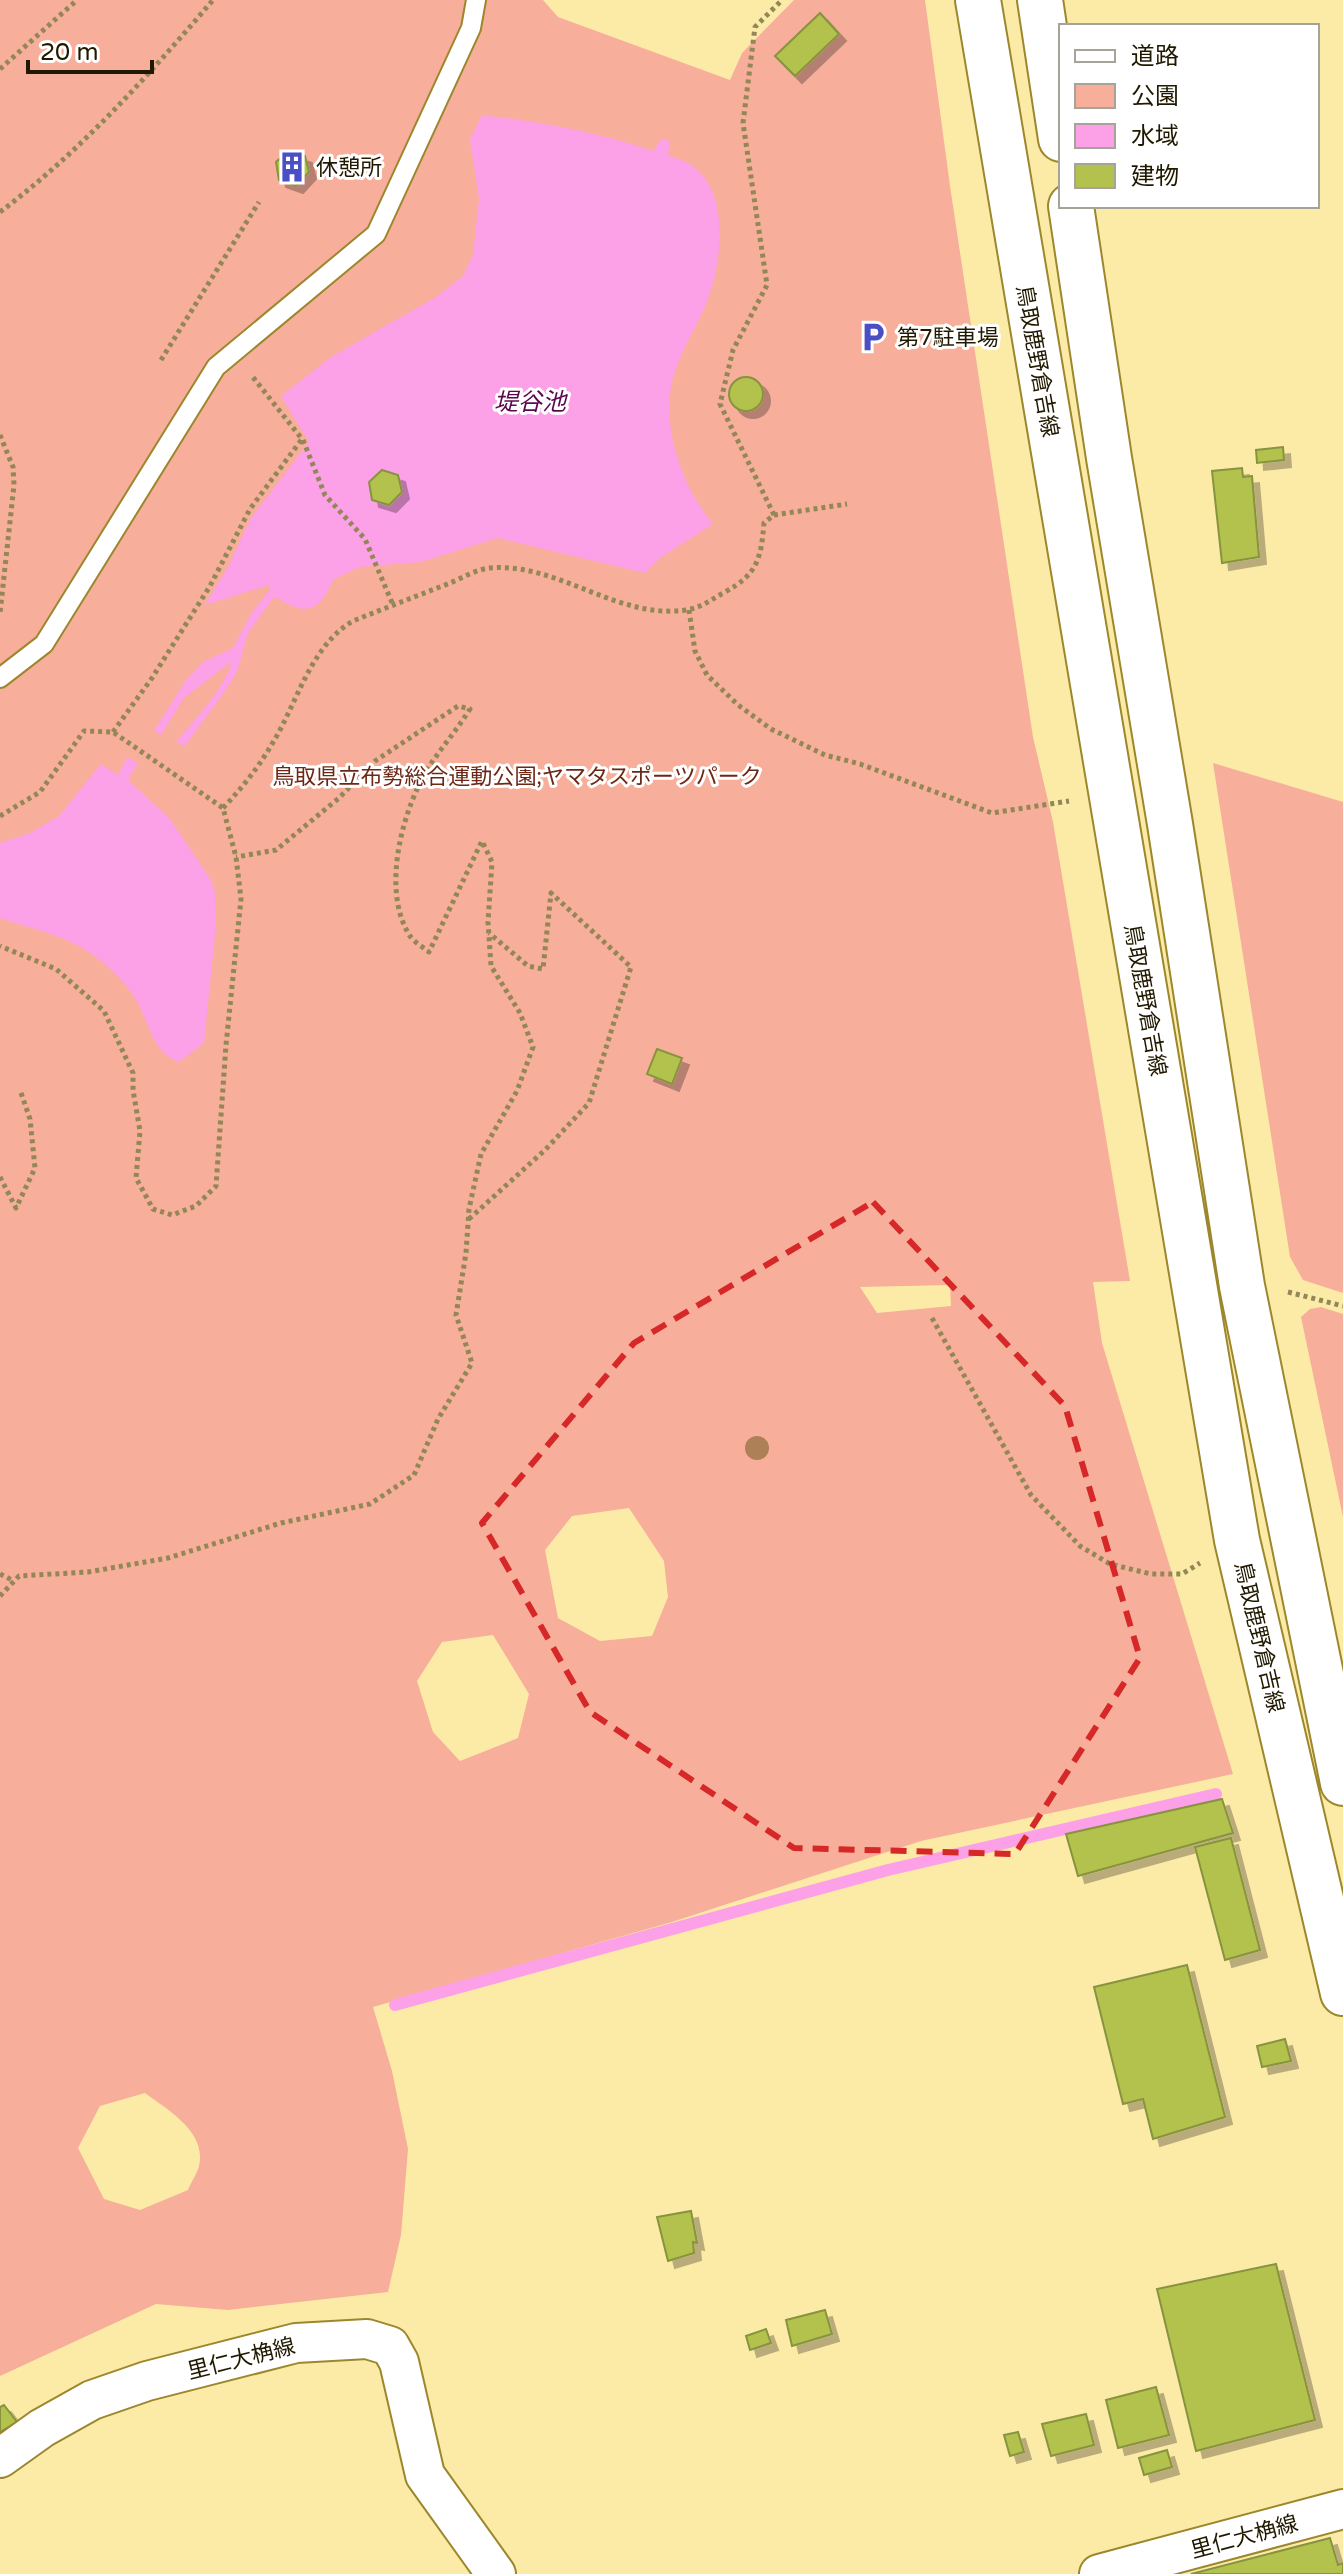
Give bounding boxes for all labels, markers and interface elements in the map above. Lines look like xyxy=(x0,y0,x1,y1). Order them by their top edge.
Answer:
scale bar xyxy=(28,24,152,74)
legend xyxy=(1059,24,1319,208)
text: 20 m xyxy=(40,38,98,67)
text: 道路 xyxy=(1131,42,1179,71)
text: 公園 xyxy=(1131,82,1179,111)
text: 水域 xyxy=(1131,122,1179,151)
building icon: 休憩所 xyxy=(275,150,309,184)
place label: 休憩所 xyxy=(316,155,382,181)
text: 建物 xyxy=(1131,162,1179,191)
street label: 鳥取鹿野倉吉線 xyxy=(1011,283,1063,439)
parking icon: 第7駐車場 xyxy=(856,320,890,354)
place label: 第7駐車場 xyxy=(897,325,999,351)
water label: 堤谷池 xyxy=(494,388,568,417)
park label: 鳥取県立布勢総合運動公園;ヤマタスポーツパーク xyxy=(272,764,762,790)
street label: 鳥取鹿野倉吉線 xyxy=(1119,922,1171,1078)
street label: 鳥取鹿野倉吉線 xyxy=(1229,1559,1289,1715)
street label: 里仁大桷線 xyxy=(185,2333,298,2385)
street label: 里仁大桷線 xyxy=(1188,2510,1301,2564)

